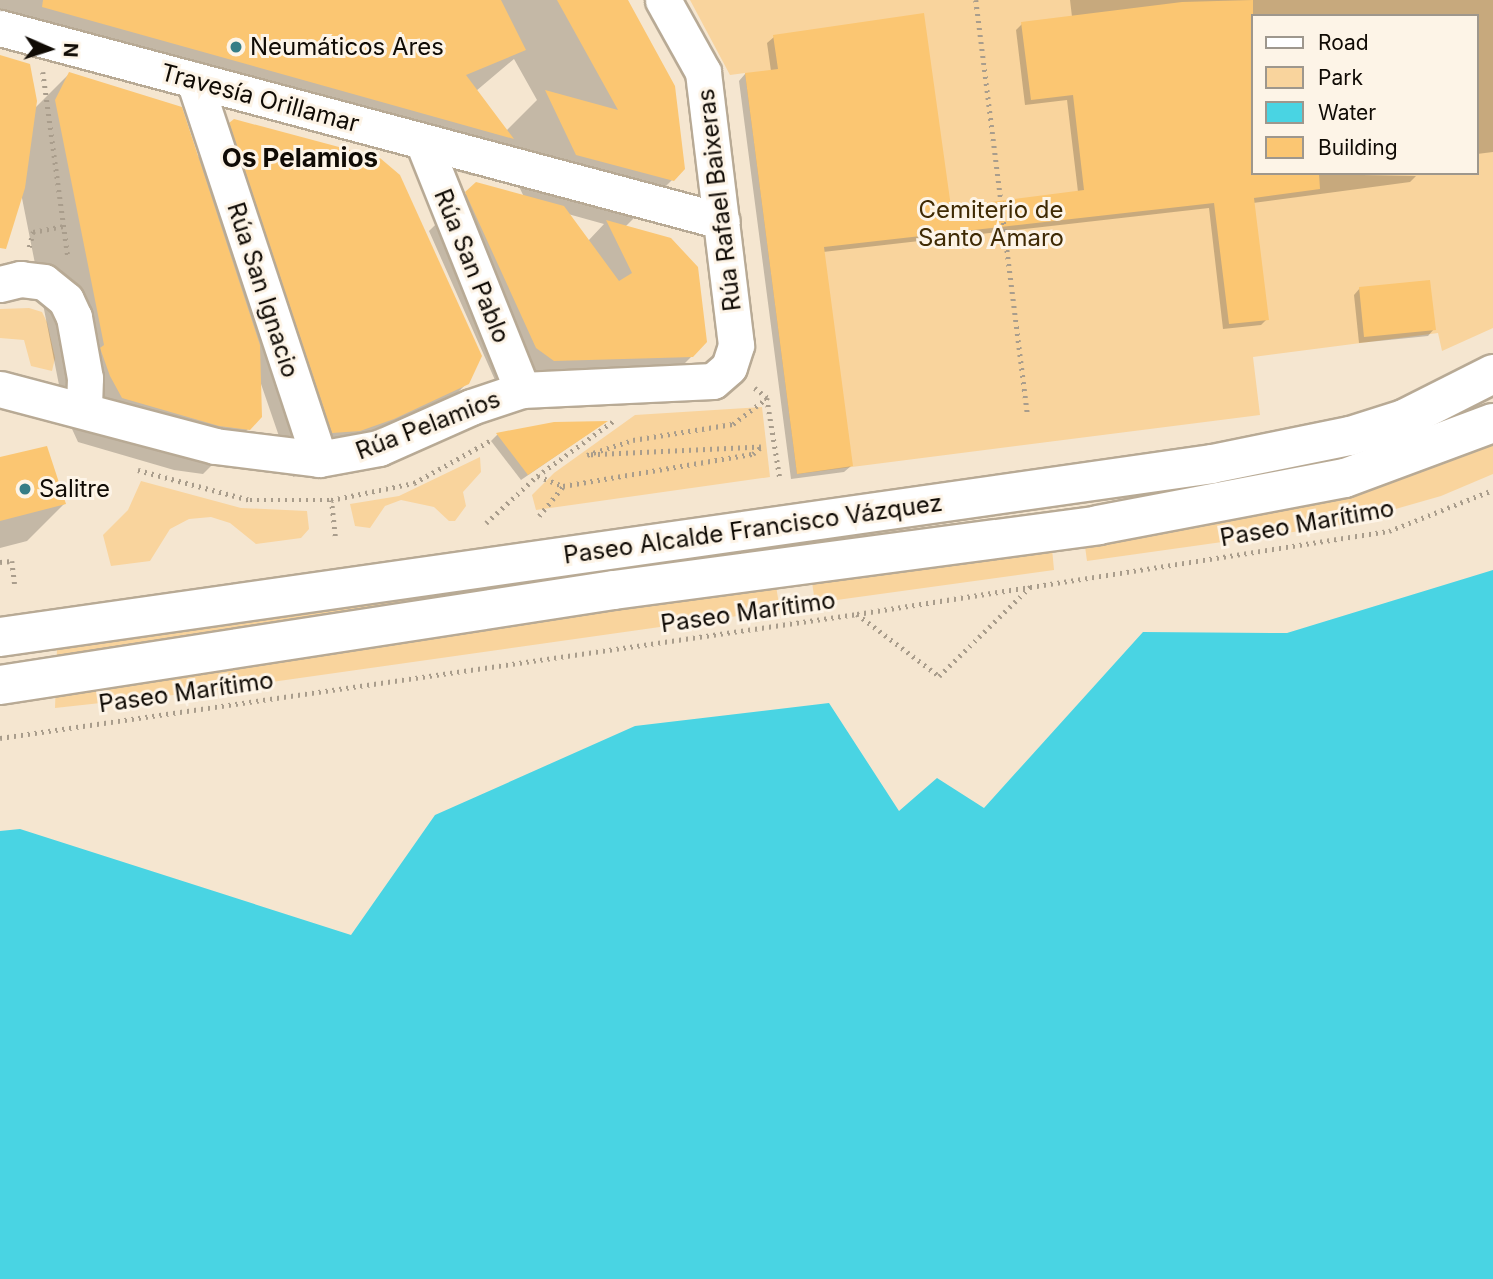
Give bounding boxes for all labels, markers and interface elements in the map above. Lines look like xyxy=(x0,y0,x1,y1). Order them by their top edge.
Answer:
north arrow xyxy=(14,14,84,84)
legend xyxy=(1252,14,1479,175)
text: Road xyxy=(1318,30,1369,55)
place label: Neumáticos Ares xyxy=(250,33,444,61)
marker: Neumáticos Ares xyxy=(228,39,244,55)
text: N xyxy=(59,42,82,58)
street label: Travesía Orillamar xyxy=(158,58,362,138)
text: Park xyxy=(1318,65,1363,90)
street label: Rúa Rafael Baixeras xyxy=(691,87,747,313)
text: Water xyxy=(1318,100,1376,125)
text: Building xyxy=(1318,135,1398,160)
district label: Os Pelamios xyxy=(222,142,378,174)
street label: Rúa San Pablo xyxy=(428,185,516,347)
park label: Cemiterio de Santo Amaro xyxy=(918,196,1064,252)
street label: Rúa San Ignacio xyxy=(221,199,305,381)
street label: Rúa Pelamios xyxy=(352,384,504,466)
place label: Salitre xyxy=(39,475,110,503)
marker: Salitre xyxy=(17,481,33,497)
street label: Paseo Alcalde Francisco Vázquez xyxy=(562,488,944,570)
street label: Paseo Marítimo xyxy=(1218,494,1396,552)
street label: Paseo Marítimo xyxy=(659,585,837,639)
street label: Paseo Marítimo xyxy=(97,665,275,719)

